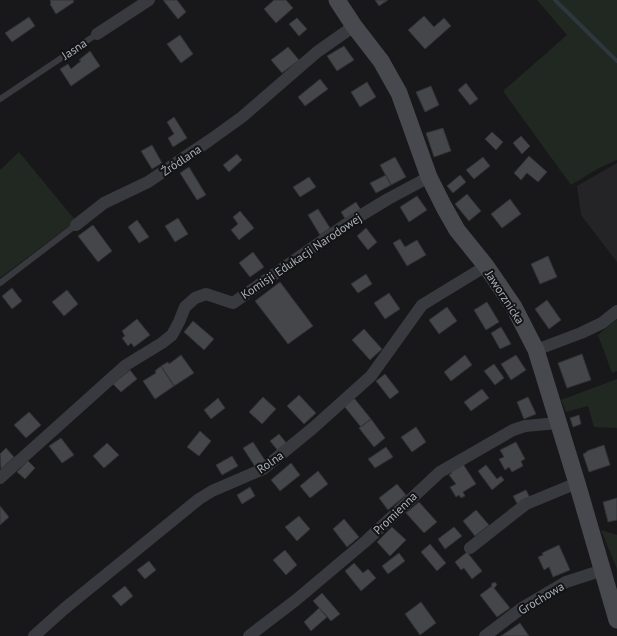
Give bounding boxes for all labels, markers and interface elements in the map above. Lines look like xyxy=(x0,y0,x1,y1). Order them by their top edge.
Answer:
street label: Jasna xyxy=(58,35,89,63)
street label: Źródlana xyxy=(158,141,204,179)
street label: Komisji Edukacji Narodowej xyxy=(238,210,364,302)
street label: Jaworznicka xyxy=(482,267,528,327)
street label: Rolna xyxy=(254,448,286,476)
street label: Promienna xyxy=(370,488,420,537)
street label: Grochowa xyxy=(515,578,567,618)

